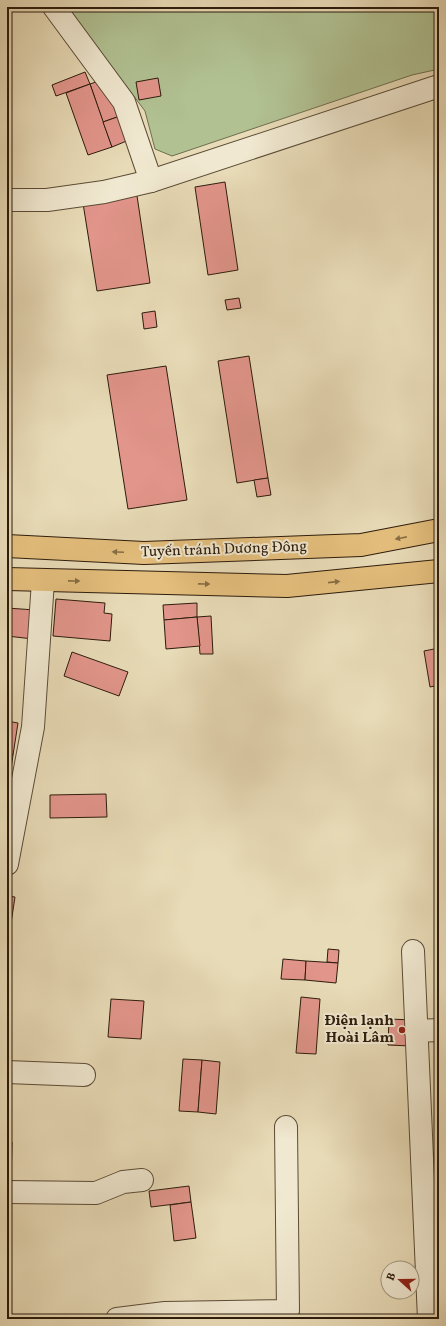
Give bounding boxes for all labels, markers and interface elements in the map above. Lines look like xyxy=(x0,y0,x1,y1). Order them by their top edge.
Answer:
one-way arrow xyxy=(395,535,407,541)
street label: Tuyến tránh Dương Đông xyxy=(141,537,308,563)
one-way arrow xyxy=(111,549,124,555)
one-way arrow xyxy=(68,578,80,585)
one-way arrow xyxy=(328,578,340,585)
one-way arrow xyxy=(198,581,210,588)
place label: Điện lạnh Hoài Lâm xyxy=(324,1011,394,1049)
marker: Điện lạnh Hoài Lâm xyxy=(397,1025,407,1035)
north arrow xyxy=(380,1260,420,1300)
text: B xyxy=(384,1271,400,1283)

